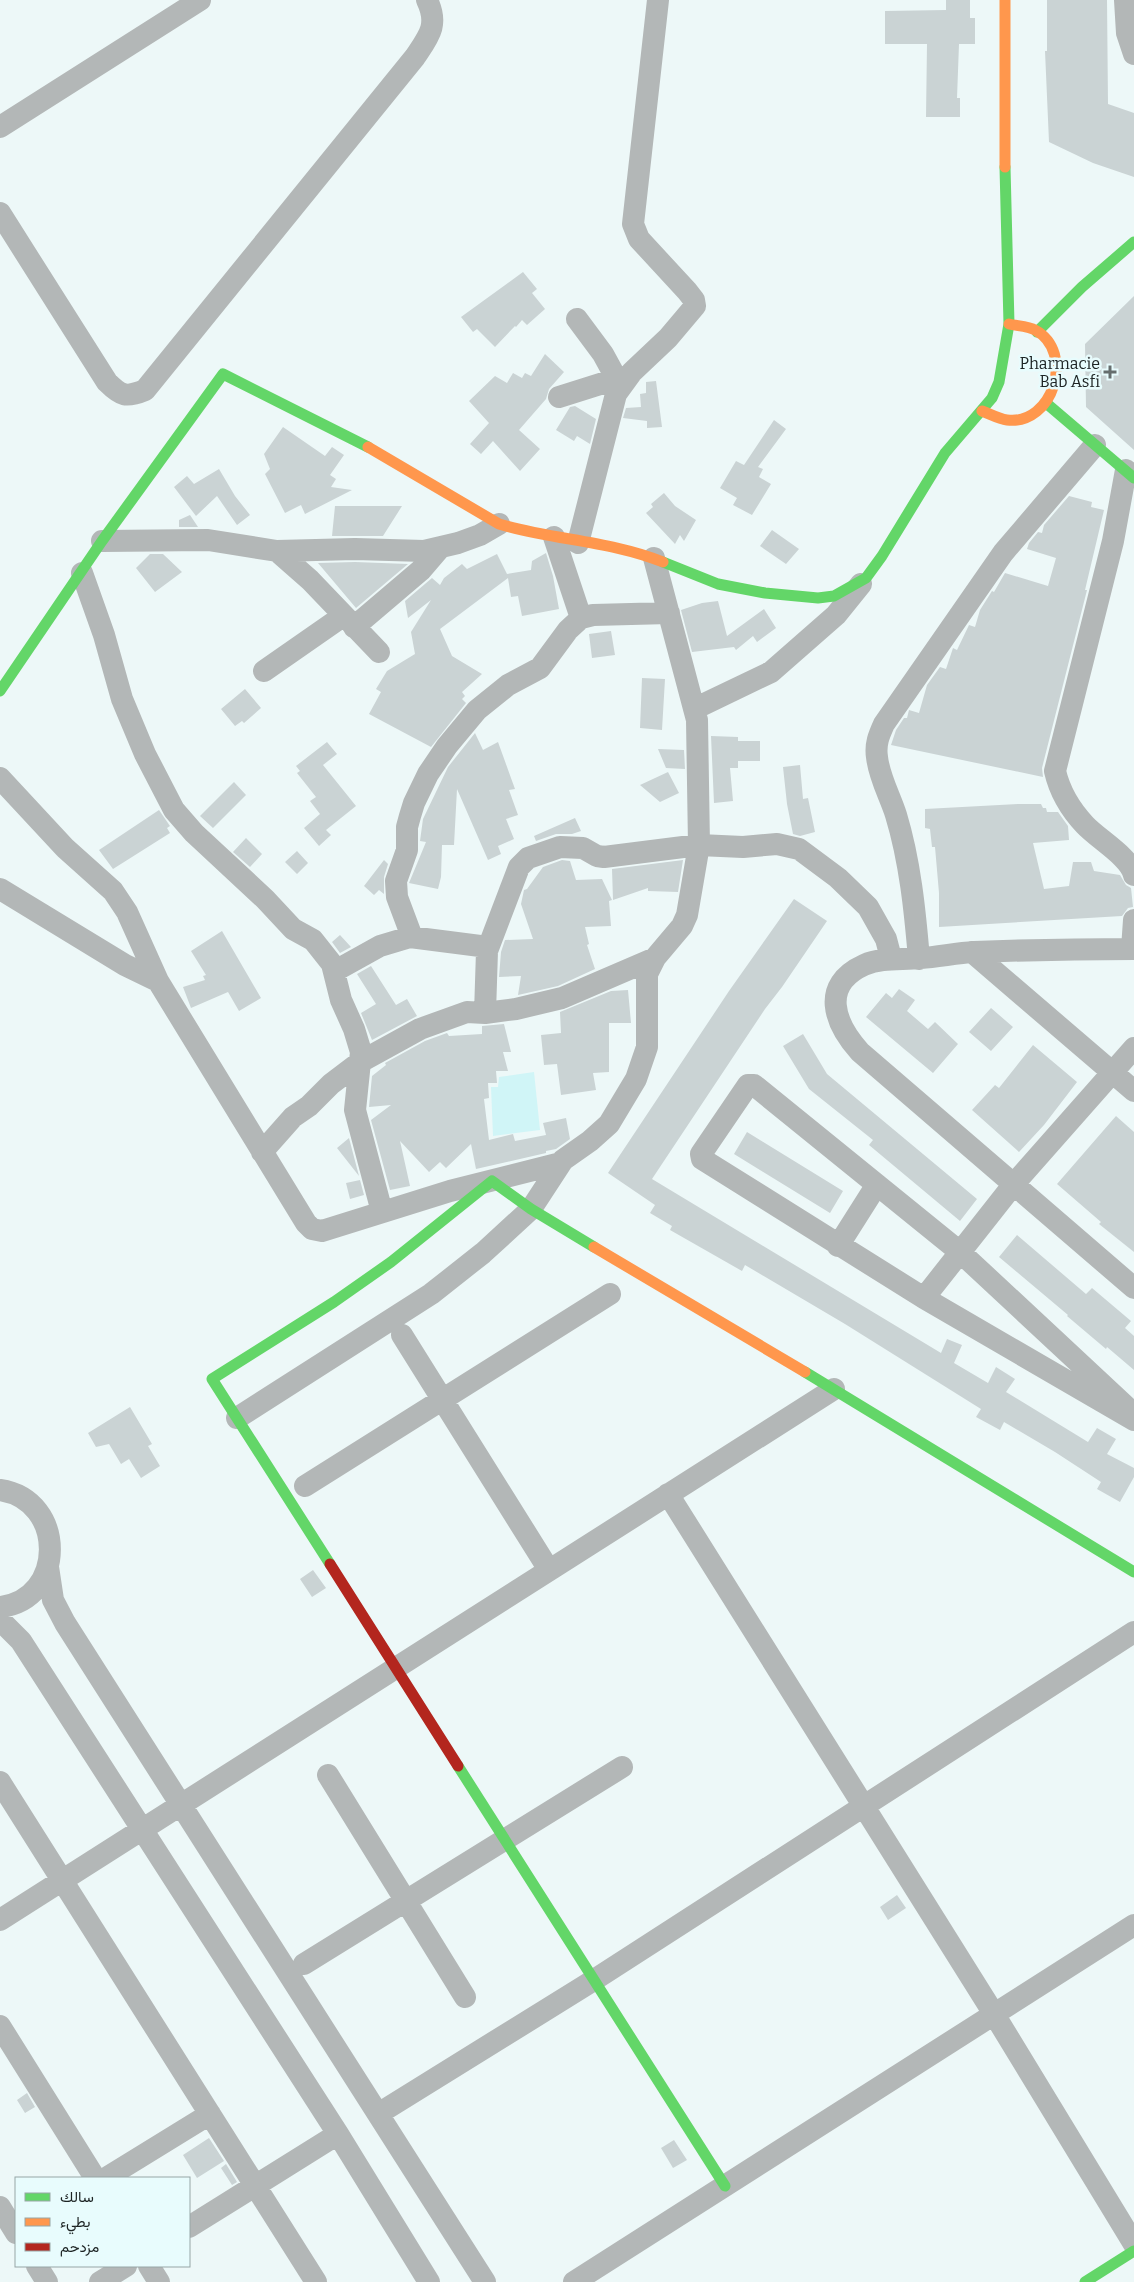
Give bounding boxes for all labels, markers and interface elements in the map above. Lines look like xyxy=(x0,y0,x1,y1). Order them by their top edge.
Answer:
place label: Pharmacie Bab Asfi xyxy=(1020,354,1100,391)
marker: Pharmacie Bab Asfi xyxy=(1104,366,1116,378)
legend xyxy=(15,2177,190,2267)
text: سالك xyxy=(60,2188,94,2206)
text: بطيء xyxy=(60,2213,90,2235)
text: مزدحم xyxy=(60,2238,99,2257)

